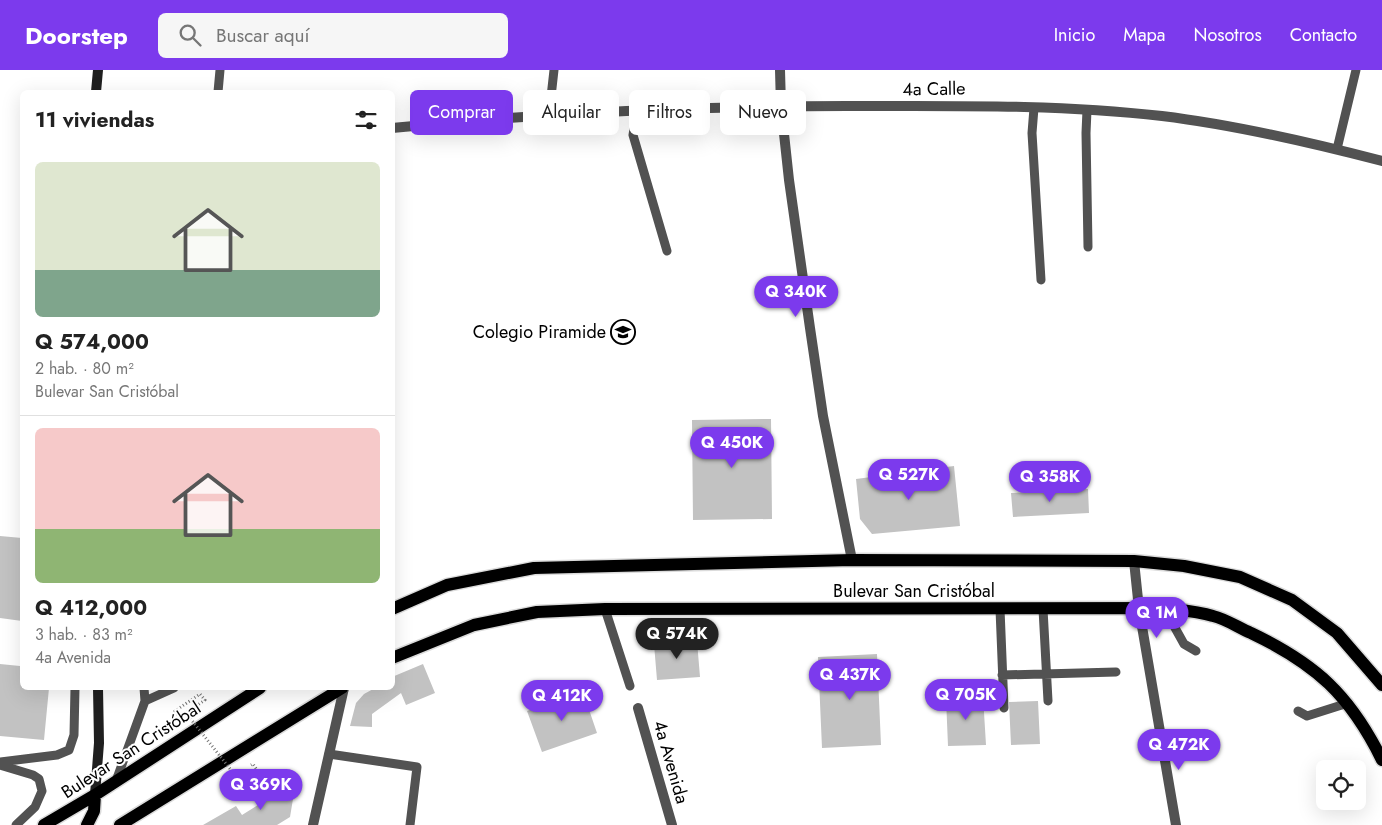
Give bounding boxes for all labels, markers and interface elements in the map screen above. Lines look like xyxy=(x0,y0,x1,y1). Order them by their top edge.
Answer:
search box xyxy=(158,13,508,58)
text: Doorstep xyxy=(25,18,128,53)
icon: search xyxy=(176,21,204,49)
text: Buscar aquí xyxy=(216,22,309,49)
text: Inicio xyxy=(1054,22,1095,48)
text: Mapa xyxy=(1123,22,1165,48)
text: Nosotros xyxy=(1193,22,1262,48)
text: Contacto xyxy=(1290,22,1357,48)
street label: 4a Calle xyxy=(902,75,966,103)
chip: Comprar xyxy=(410,90,513,135)
chip: Alquilar xyxy=(523,90,619,135)
chip: Filtros xyxy=(629,90,710,135)
chip: Nuevo xyxy=(720,90,806,135)
text: 11 viviendas xyxy=(35,105,154,135)
icon: filters xyxy=(352,106,380,134)
icon: home xyxy=(163,195,253,285)
pin: Q 340K xyxy=(755,276,837,318)
text: Q 340K xyxy=(765,280,827,303)
place label: Colegio Piramide xyxy=(473,319,606,345)
school or university icon: Colegio Piramide xyxy=(610,319,636,345)
text: Q 574,000 xyxy=(35,327,149,357)
text: 2 hab. · 80 m² xyxy=(35,357,134,380)
text: Bulevar San Cristóbal xyxy=(35,380,179,403)
pin: Q 450K xyxy=(691,426,773,469)
text: Q 450K xyxy=(701,431,763,454)
pin: Q 527K xyxy=(868,458,950,501)
icon: home xyxy=(163,460,253,550)
pin: Q 358K xyxy=(1009,460,1091,503)
text: Q 527K xyxy=(879,463,939,486)
text: Q 358K xyxy=(1020,465,1080,488)
street label: Bulevar San Cristóbal xyxy=(833,578,995,604)
text: Q 412,000 xyxy=(35,593,147,623)
pin: Q 1M xyxy=(1127,596,1187,639)
text: Q 1M xyxy=(1136,601,1178,624)
pin: Q 574K xyxy=(636,618,718,660)
text: Q 574K xyxy=(647,622,707,645)
text: 3 hab. · 83 m² xyxy=(35,623,132,646)
text: 4a Avenida xyxy=(35,646,111,669)
pin: Q 437K xyxy=(809,658,891,701)
text: Q 437K xyxy=(820,663,880,686)
pin: Q 705K xyxy=(925,678,1007,721)
pin: Q 412K xyxy=(521,680,603,722)
text: Q 705K xyxy=(936,683,996,706)
text: Q 412K xyxy=(532,684,592,707)
street label: Bulevar San Cristóbal xyxy=(56,695,206,805)
street label: 4a Avenida xyxy=(647,717,695,807)
pin: Q 472K xyxy=(1138,728,1220,771)
text: Q 472K xyxy=(1148,733,1210,756)
map controls xyxy=(1316,760,1366,810)
button: locate xyxy=(1316,760,1366,810)
pin: Q 369K xyxy=(220,768,302,811)
text: Q 369K xyxy=(230,773,292,796)

